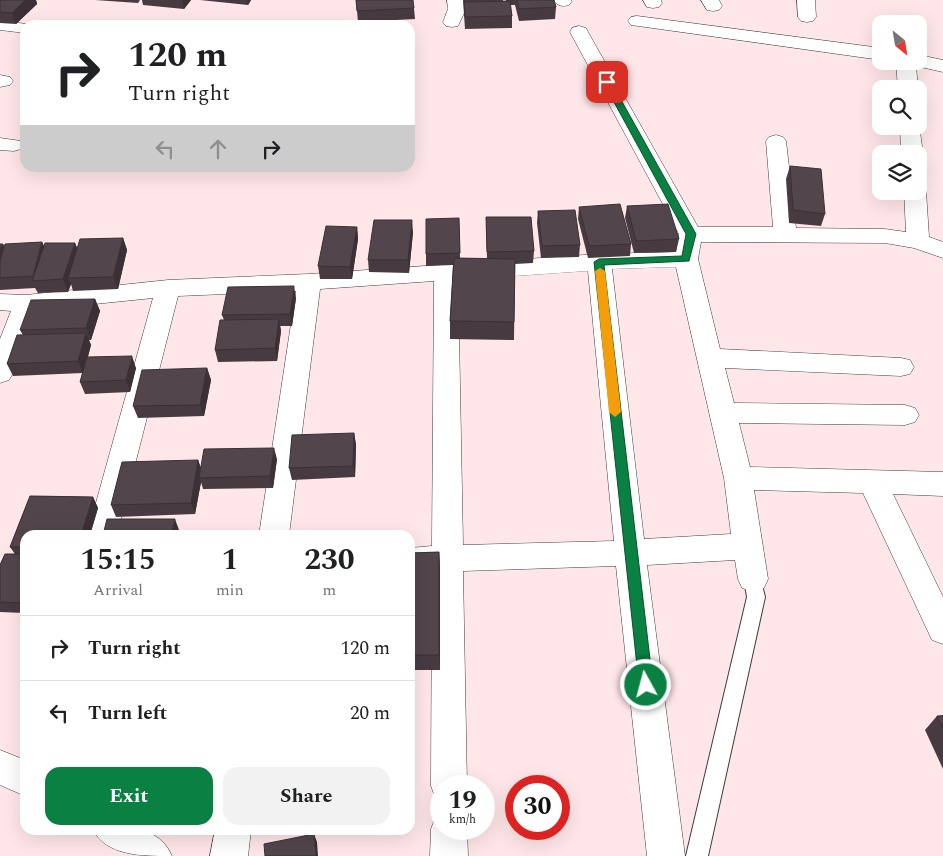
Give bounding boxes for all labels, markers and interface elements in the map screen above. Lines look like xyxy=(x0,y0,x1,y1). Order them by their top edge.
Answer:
north arrow xyxy=(872,15,928,70)
map controls xyxy=(872,15,927,200)
text: 120 m xyxy=(128,29,227,82)
icon: right xyxy=(45,40,110,105)
pin xyxy=(586,61,628,103)
icon: arrive xyxy=(593,68,621,96)
text: Turn right xyxy=(128,77,230,110)
button: search xyxy=(872,80,927,135)
icon: left xyxy=(151,135,179,163)
icon: ahead xyxy=(204,135,232,163)
icon: right xyxy=(257,135,285,163)
button: layers xyxy=(872,145,927,200)
text: 15:15 xyxy=(80,537,156,583)
text: 1 xyxy=(221,537,238,583)
text: 230 xyxy=(304,537,355,583)
text: Arrival xyxy=(93,578,143,602)
text: min xyxy=(216,578,244,602)
text: m xyxy=(323,578,336,602)
icon: right xyxy=(45,634,73,662)
text: Turn right xyxy=(88,634,181,663)
text: 120 m xyxy=(340,634,390,663)
position arrow xyxy=(619,658,671,710)
icon: left xyxy=(45,699,73,727)
text: Turn left xyxy=(88,699,167,728)
text: 20 m xyxy=(350,699,390,728)
button: Exit xyxy=(45,767,213,825)
button: Share xyxy=(223,767,390,825)
speed limit sign: 30 xyxy=(505,775,570,840)
text: 19 xyxy=(448,782,477,820)
text: km/h xyxy=(449,810,476,829)

